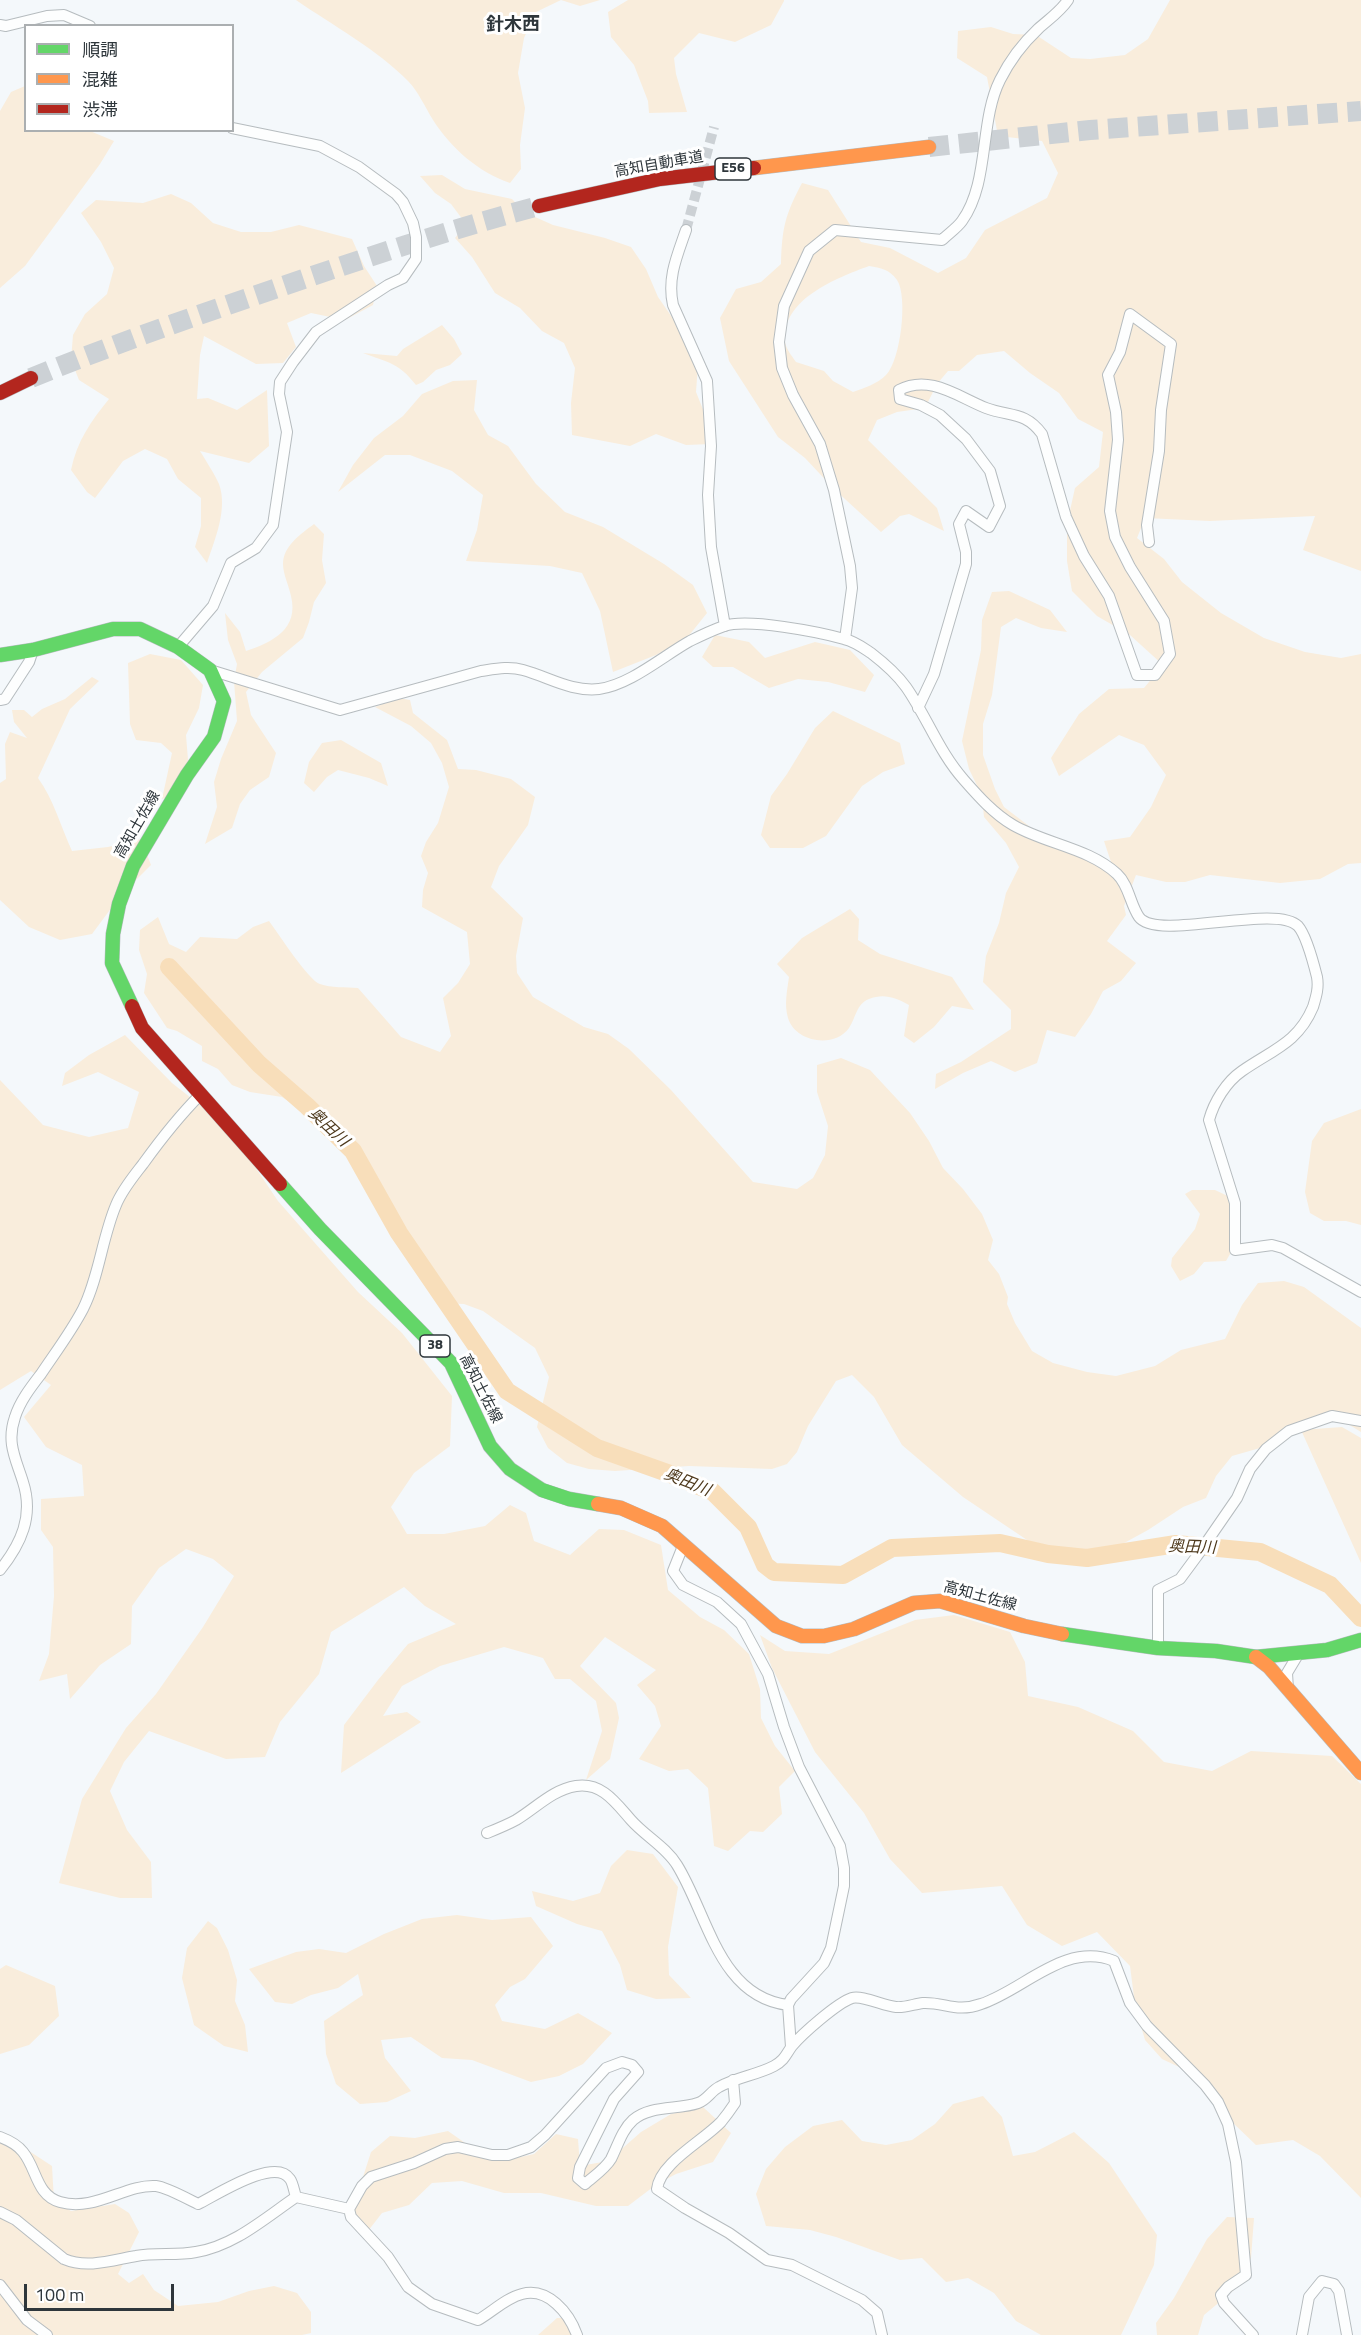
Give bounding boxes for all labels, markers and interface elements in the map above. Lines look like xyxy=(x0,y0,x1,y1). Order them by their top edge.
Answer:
district label: 針木西 xyxy=(486,15,540,37)
legend xyxy=(24,24,234,132)
text: 順調 xyxy=(82,36,118,63)
text: 混雑 xyxy=(82,66,118,93)
text: 渋滞 xyxy=(82,96,118,123)
street label: 高知自動車道 xyxy=(613,148,705,182)
road number: E56 xyxy=(715,158,751,180)
street label: 高知土佐線 xyxy=(111,788,165,862)
water label: 奥田川 xyxy=(304,1105,352,1151)
road number: 38 xyxy=(420,1335,450,1357)
street label: 高知土佐線 xyxy=(455,1352,505,1426)
water label: 奥田川 xyxy=(661,1465,713,1501)
water label: 奥田川 xyxy=(1168,1538,1216,1558)
street label: 高知土佐線 xyxy=(941,1579,1019,1615)
scale bar xyxy=(27,2272,177,2310)
text: 100 m xyxy=(35,2281,84,2308)

